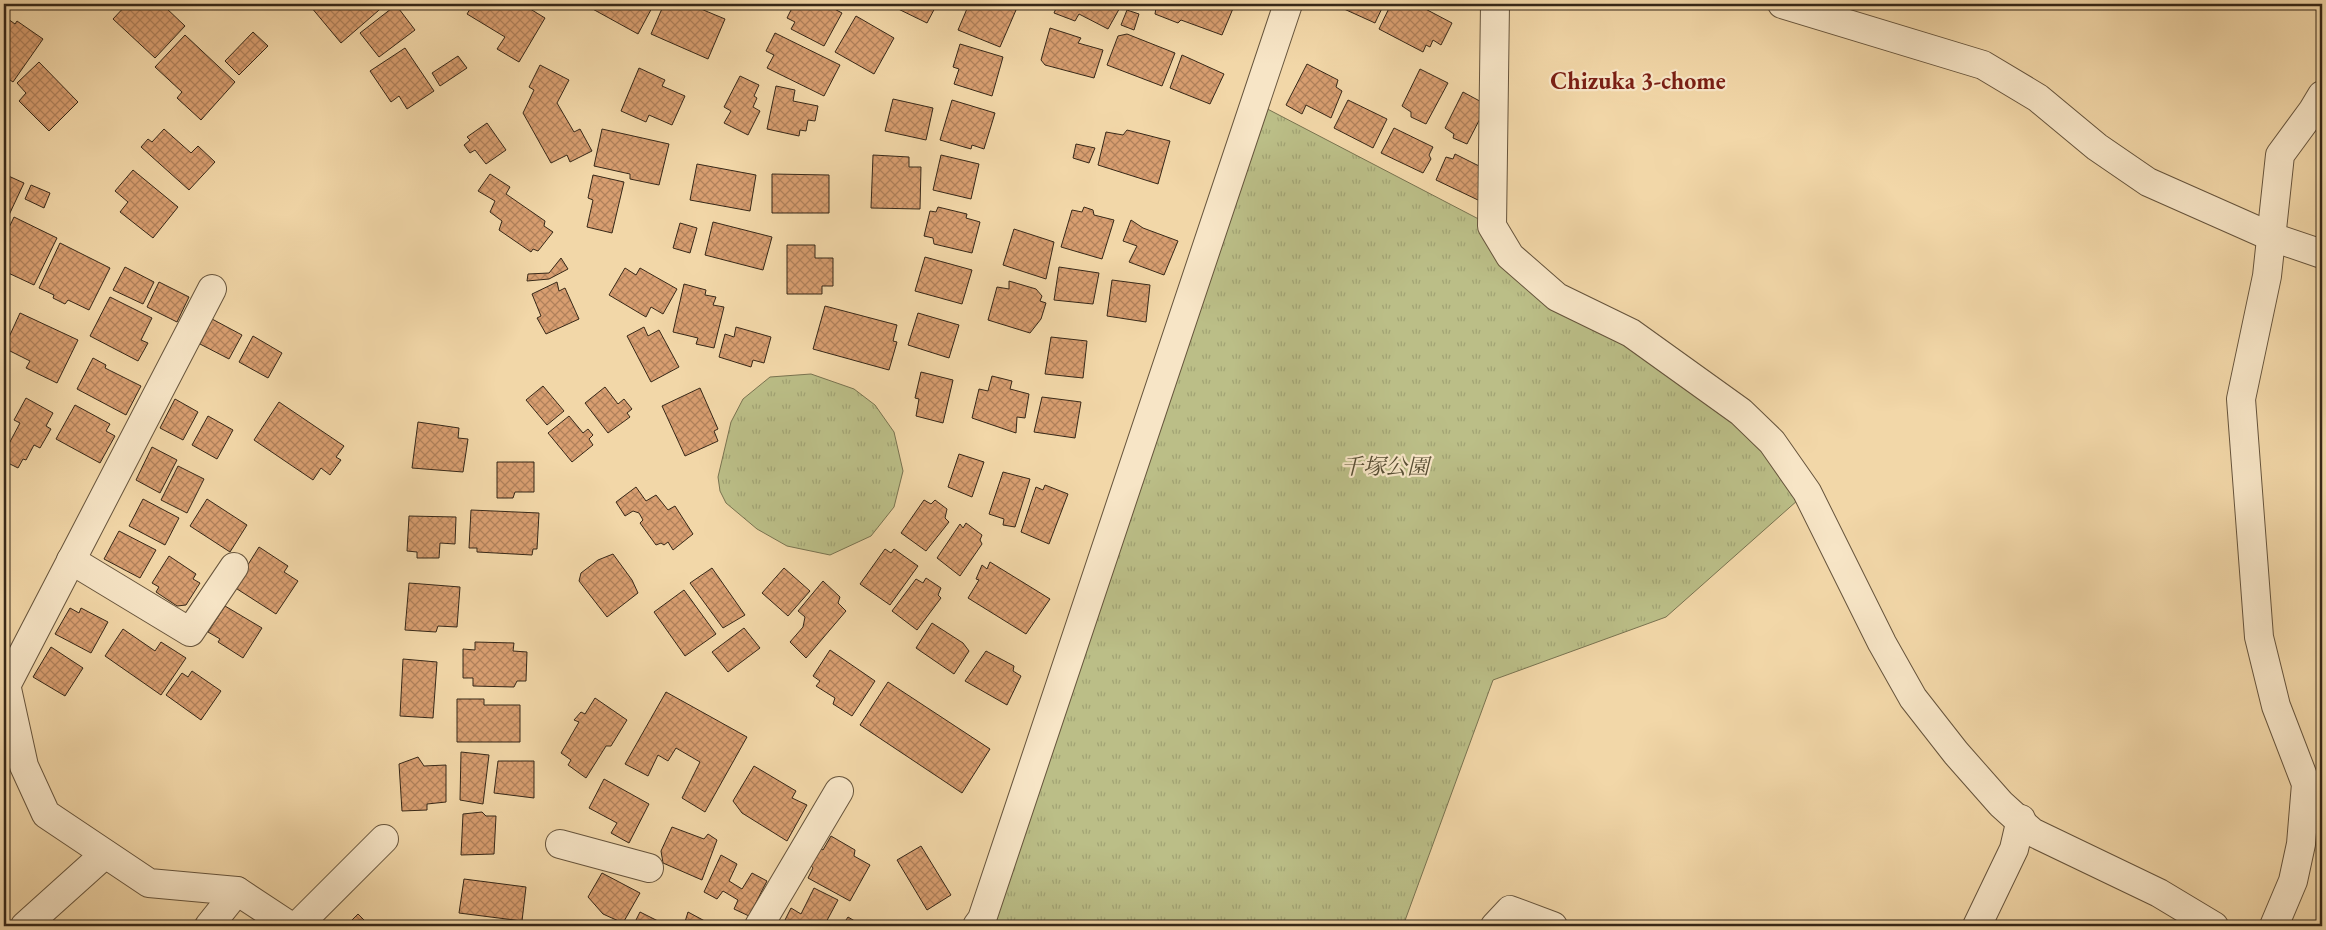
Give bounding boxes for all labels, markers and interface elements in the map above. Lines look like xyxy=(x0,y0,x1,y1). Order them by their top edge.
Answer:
district label: Chizuka 3-chome xyxy=(1550,65,1726,96)
park label: 千塚公園 xyxy=(1341,452,1432,481)

